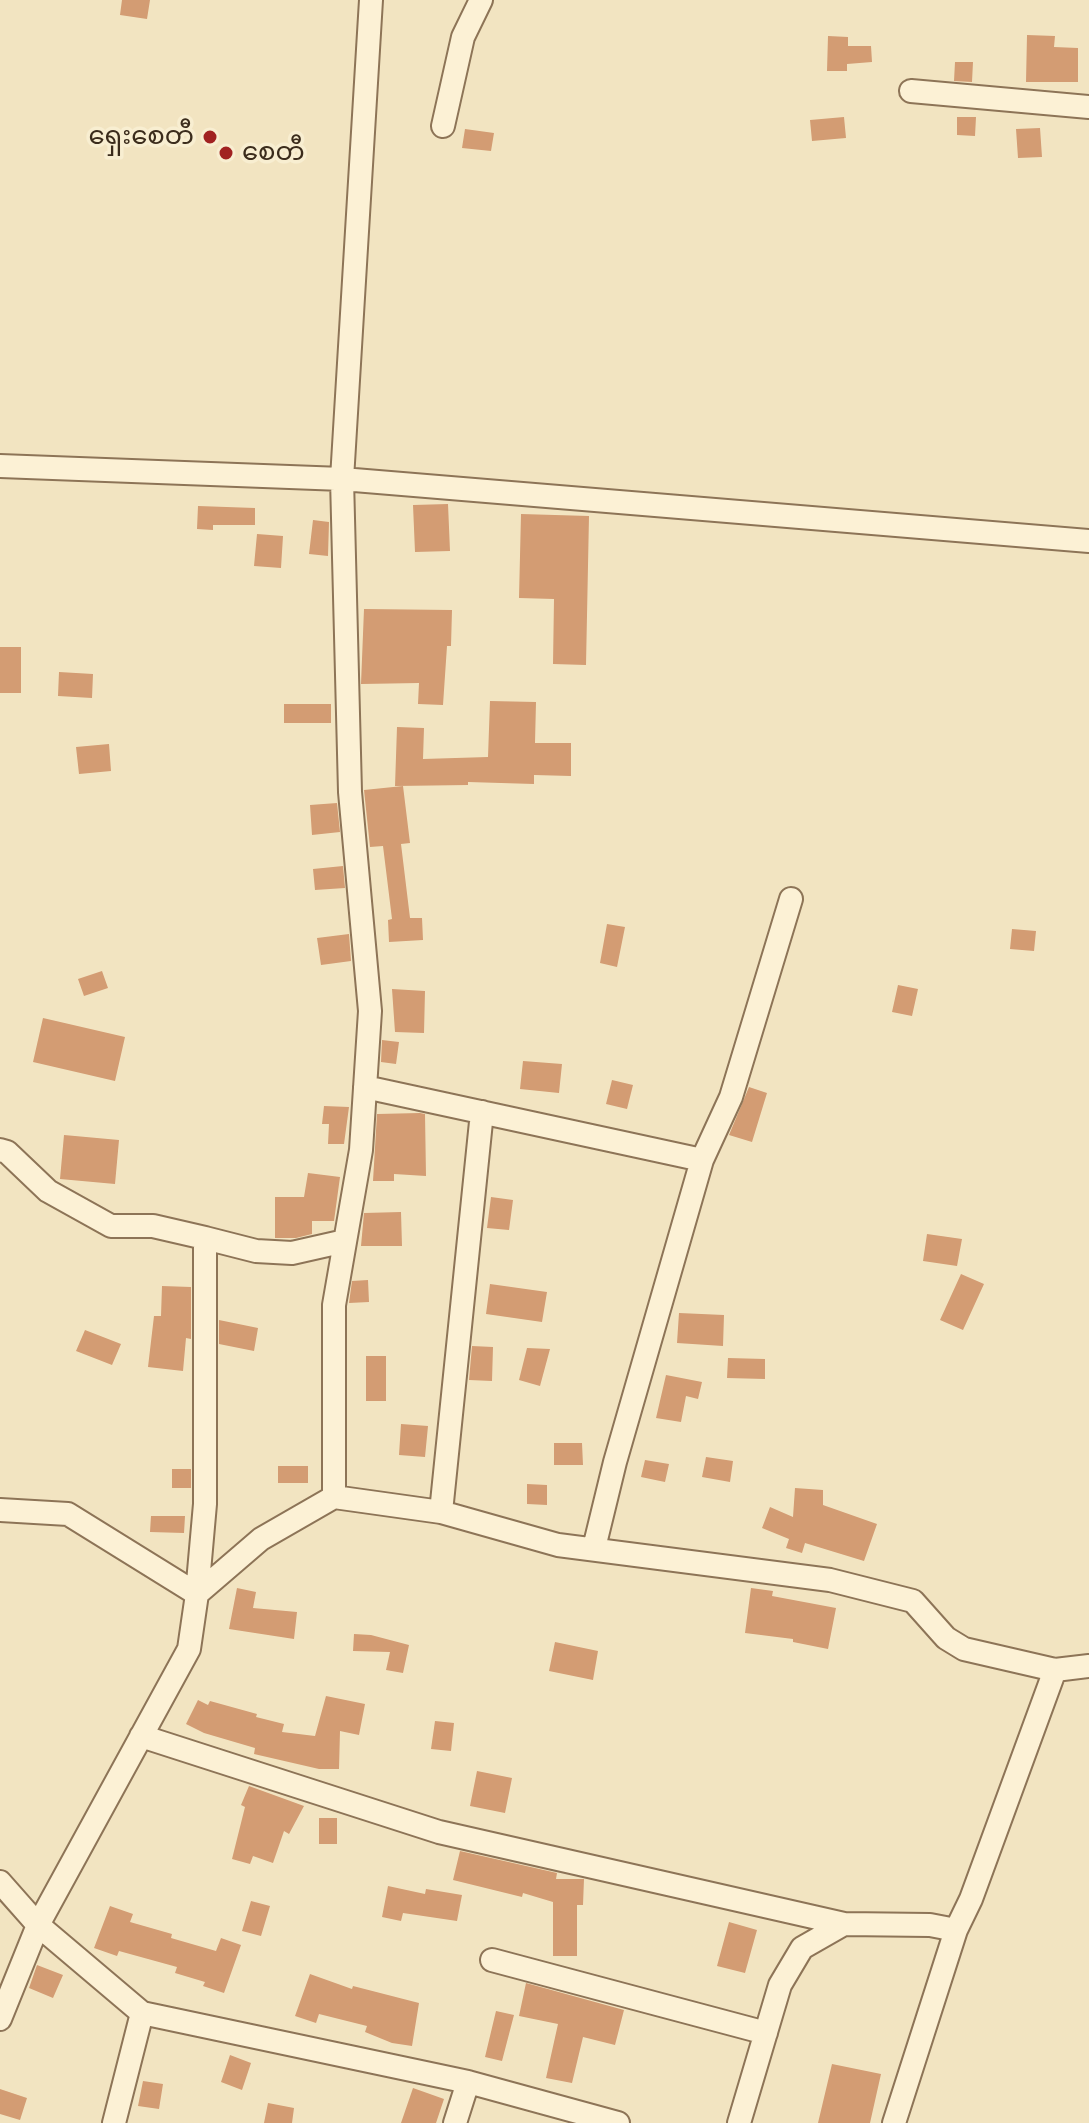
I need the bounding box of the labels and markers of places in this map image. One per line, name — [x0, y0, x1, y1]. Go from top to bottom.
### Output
place label: ရှေးစေတီ — [88, 121, 194, 153]
marker: ရှေးစေတီ — [201, 128, 219, 146]
place label: စေတီ — [242, 137, 305, 169]
marker: စေတီ — [217, 144, 235, 162]

